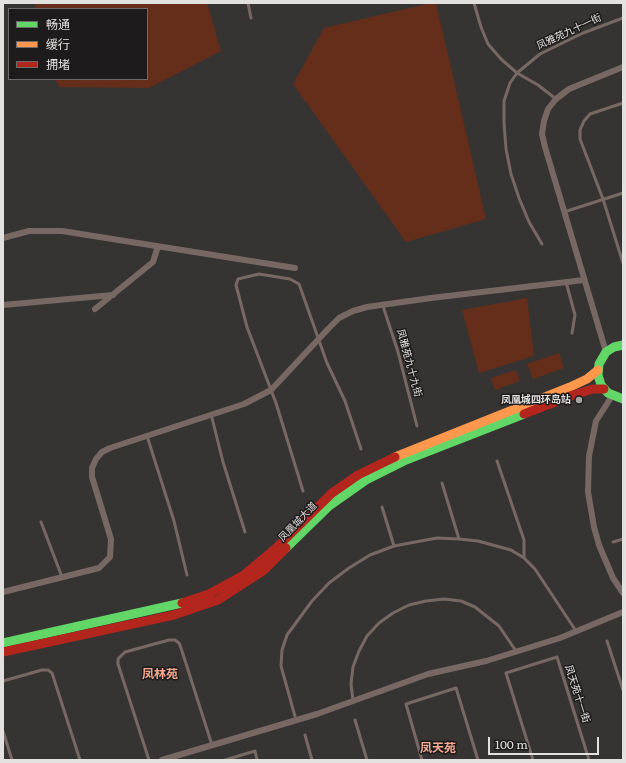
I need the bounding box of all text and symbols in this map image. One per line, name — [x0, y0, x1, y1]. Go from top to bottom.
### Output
legend — [8, 8, 148, 80]
street label: 凤雅苑九十一街 — [535, 12, 603, 52]
text: 畅通 — [46, 15, 70, 33]
text: 缓行 — [46, 35, 70, 53]
text: 拥堵 — [46, 55, 70, 73]
street label: 凤雅苑九十九街 — [394, 328, 424, 398]
place label: 凤凰城四环岛站 — [501, 394, 571, 406]
marker: 凤凰城四环岛站 — [574, 395, 584, 405]
street label: 凤凰城大道 — [276, 500, 320, 544]
street label: 凤天苑十一街 — [562, 664, 592, 724]
district label: 凤林苑 — [142, 667, 178, 681]
scale bar — [490, 729, 601, 755]
text: 100 m — [495, 735, 528, 753]
district label: 凤天苑 — [420, 741, 456, 755]

